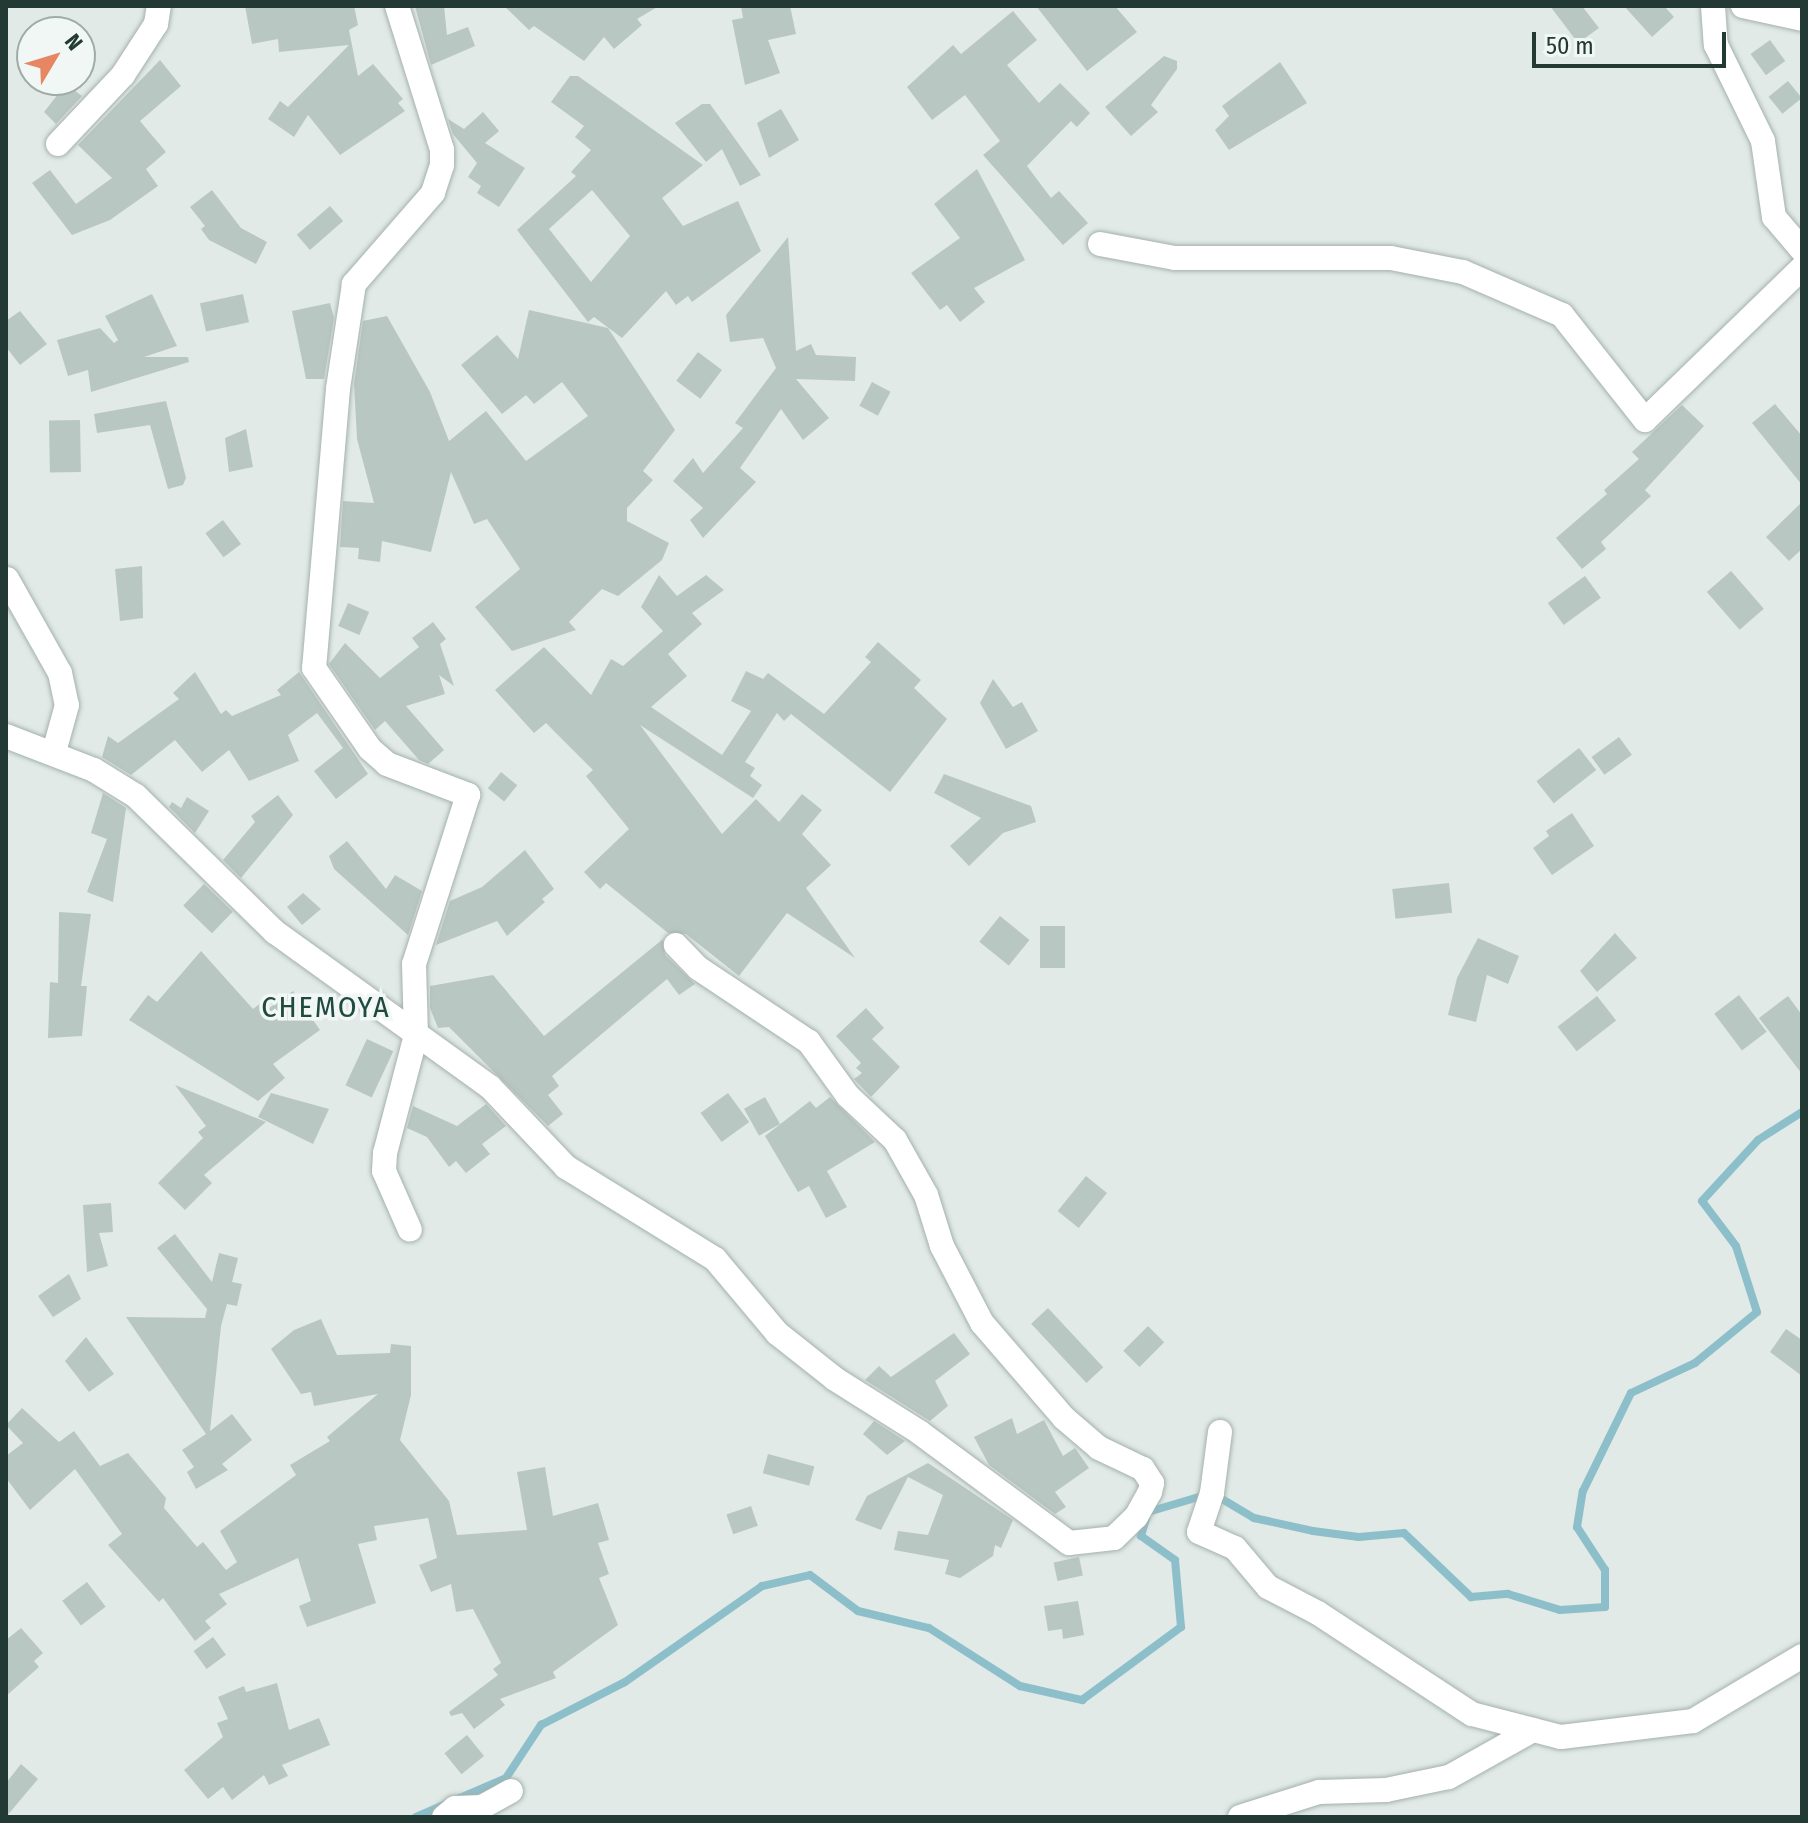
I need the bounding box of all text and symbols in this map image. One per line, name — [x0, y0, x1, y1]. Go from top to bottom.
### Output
north arrow — [16, 16, 96, 96]
scale bar — [1536, 16, 1730, 66]
text: N — [59, 29, 88, 56]
text: 50 m — [1546, 32, 1594, 60]
district label: CHEMOYA — [261, 989, 391, 1025]

